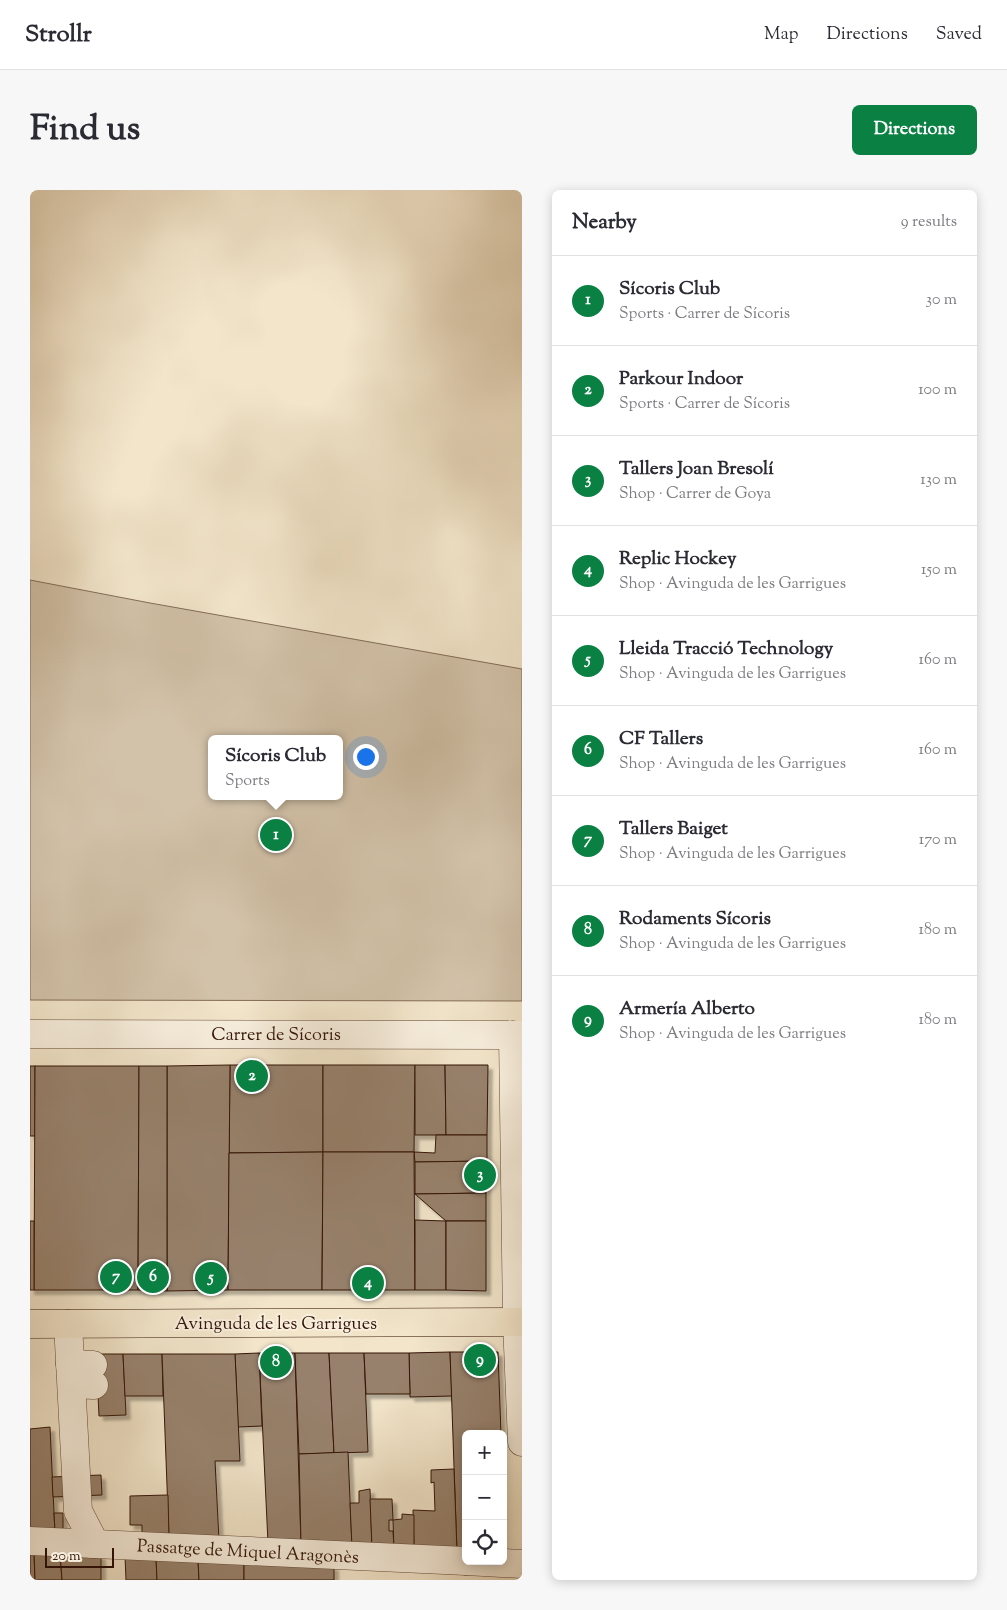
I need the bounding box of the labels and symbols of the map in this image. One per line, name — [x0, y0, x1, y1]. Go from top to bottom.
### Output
your location — [353, 744, 379, 770]
pin: 1 — [260, 816, 292, 854]
street label: Carrer de Sícoris — [211, 1023, 341, 1049]
pin: 2 — [236, 1057, 268, 1095]
pin: 3 — [464, 1156, 496, 1194]
pin: 7 — [100, 1258, 132, 1296]
pin: 6 — [137, 1258, 169, 1296]
pin: 5 — [195, 1259, 227, 1297]
pin: 4 — [352, 1264, 384, 1302]
street label: Avinguda de les Garrigues — [175, 1312, 377, 1338]
pin: 9 — [464, 1341, 496, 1379]
pin: 8 — [260, 1343, 292, 1381]
street label: Passatge de Miquel Aragonès — [136, 1534, 360, 1572]
scale bar — [45, 1545, 114, 1568]

